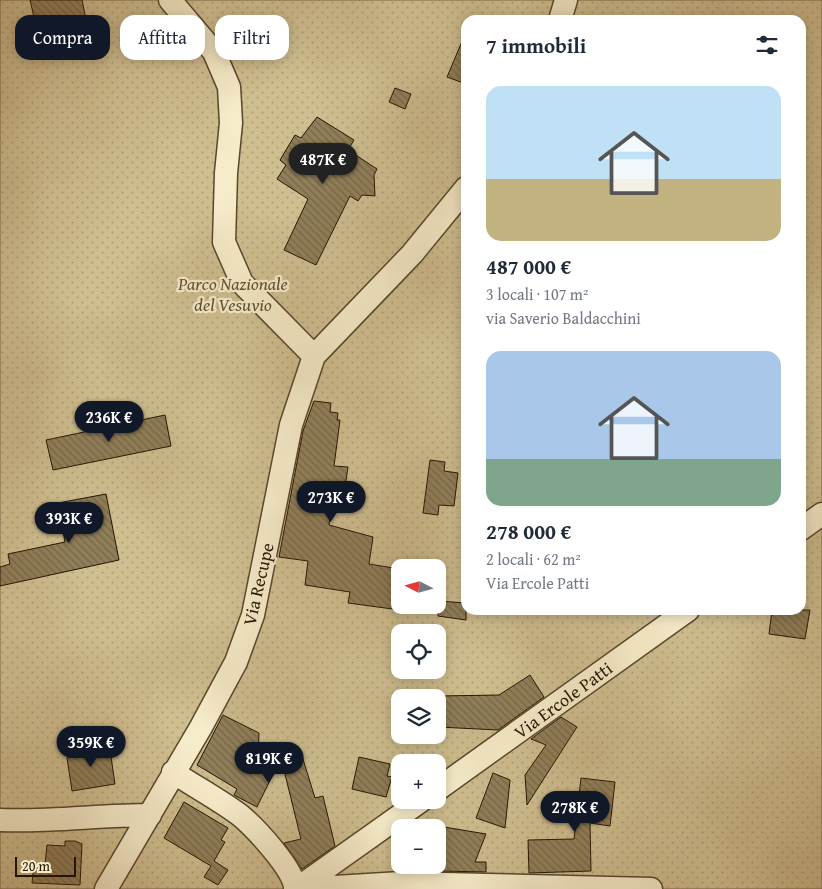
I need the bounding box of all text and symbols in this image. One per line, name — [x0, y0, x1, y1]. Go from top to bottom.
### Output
chip: Compra — [15, 15, 110, 60]
chip: Affitta — [120, 15, 205, 60]
chip: Filtri — [215, 15, 289, 60]
text: 7 immobili — [486, 30, 586, 61]
icon: filters — [753, 31, 781, 59]
icon: home — [589, 118, 679, 208]
pin: 487K € — [282, 142, 364, 185]
text: 487K € — [300, 147, 346, 171]
text: 487 000 € — [486, 251, 571, 282]
park label: Parco Nazionale del Vesuvio — [177, 270, 288, 318]
text: 3 locali · 107 m² — [486, 282, 588, 306]
text: via Saverio Baldacchini — [486, 306, 641, 330]
icon: home — [589, 383, 679, 473]
pin: 236K € — [68, 400, 150, 443]
text: 236K € — [86, 405, 132, 429]
pin: 273K € — [290, 480, 372, 523]
text: 273K € — [308, 485, 354, 509]
pin: 393K € — [28, 502, 110, 544]
text: 393K € — [46, 506, 92, 530]
text: 278 000 € — [486, 516, 571, 547]
street label: Via Recupe — [235, 540, 281, 628]
text: 2 locali · 62 m² — [486, 547, 581, 571]
north arrow — [391, 559, 446, 614]
map controls — [391, 559, 446, 874]
text: Via Ercole Patti — [486, 571, 589, 595]
button: locate — [391, 624, 446, 679]
street label: Via Ercole Patti — [508, 655, 618, 745]
button: layers — [391, 689, 446, 744]
pin: 359K € — [50, 726, 132, 768]
text: 359K € — [68, 730, 114, 754]
pin: 819K € — [228, 742, 310, 784]
text: 819K € — [246, 746, 292, 770]
button: + — [391, 754, 446, 809]
pin: 278K € — [534, 790, 616, 833]
text: 278K € — [552, 795, 598, 819]
button: − — [391, 819, 446, 874]
scale bar — [15, 854, 76, 877]
text: 20 m — [22, 856, 50, 876]

